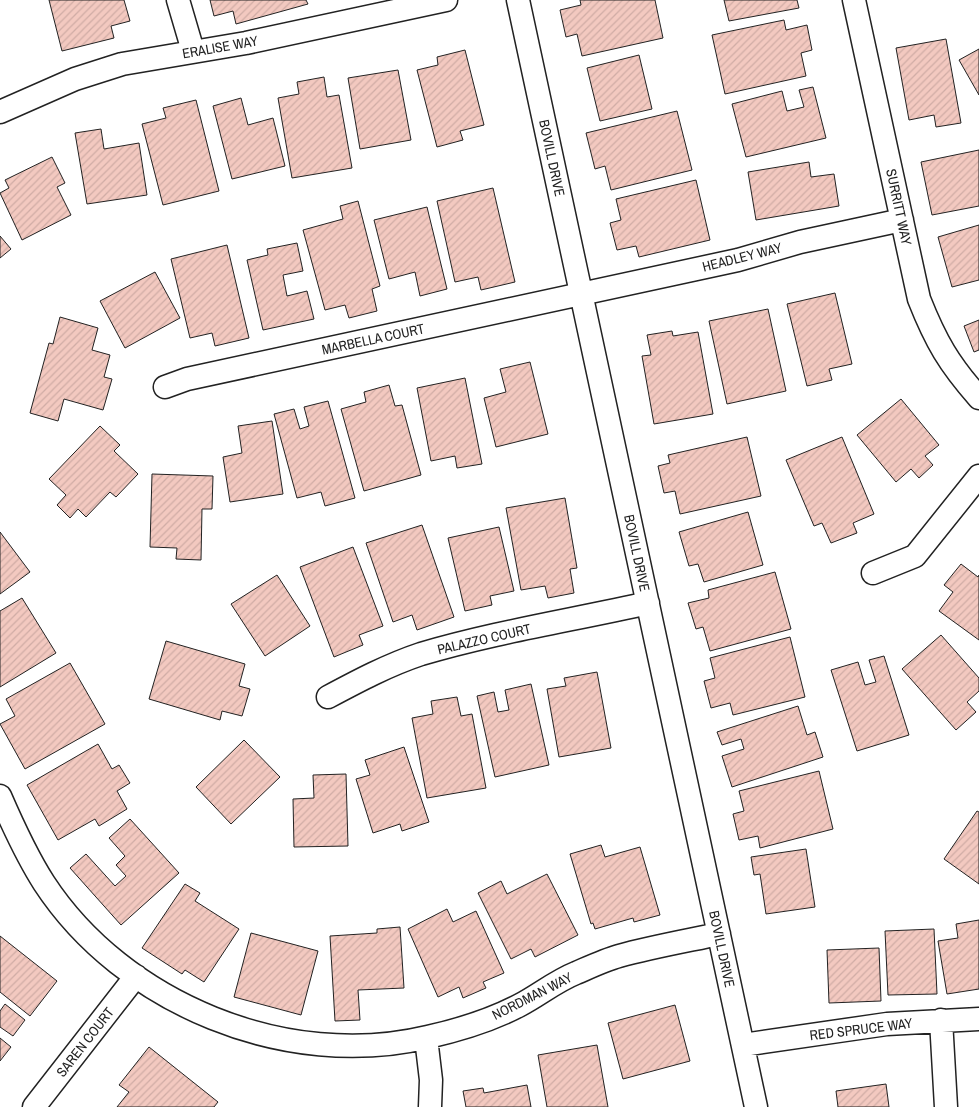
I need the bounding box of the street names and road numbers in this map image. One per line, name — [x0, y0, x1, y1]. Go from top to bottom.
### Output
street label: ERALISE WAY — [181, 31, 260, 63]
street label: BOVILL DRIVE — [535, 118, 569, 198]
street label: SURRITT WAY — [882, 167, 916, 247]
street label: HEADLEY WAY — [700, 238, 784, 276]
street label: MARBELLA COURT — [320, 319, 426, 359]
street label: BOVILL DRIVE — [620, 513, 654, 593]
street label: PALAZZO COURT — [436, 620, 532, 658]
street label: BOVILL DRIVE — [705, 909, 739, 989]
street label: NORDMAN WAY — [489, 968, 575, 1024]
street label: SAREN COURT — [52, 1004, 118, 1080]
street label: RED SPRUCE WAY — [809, 1014, 914, 1044]

